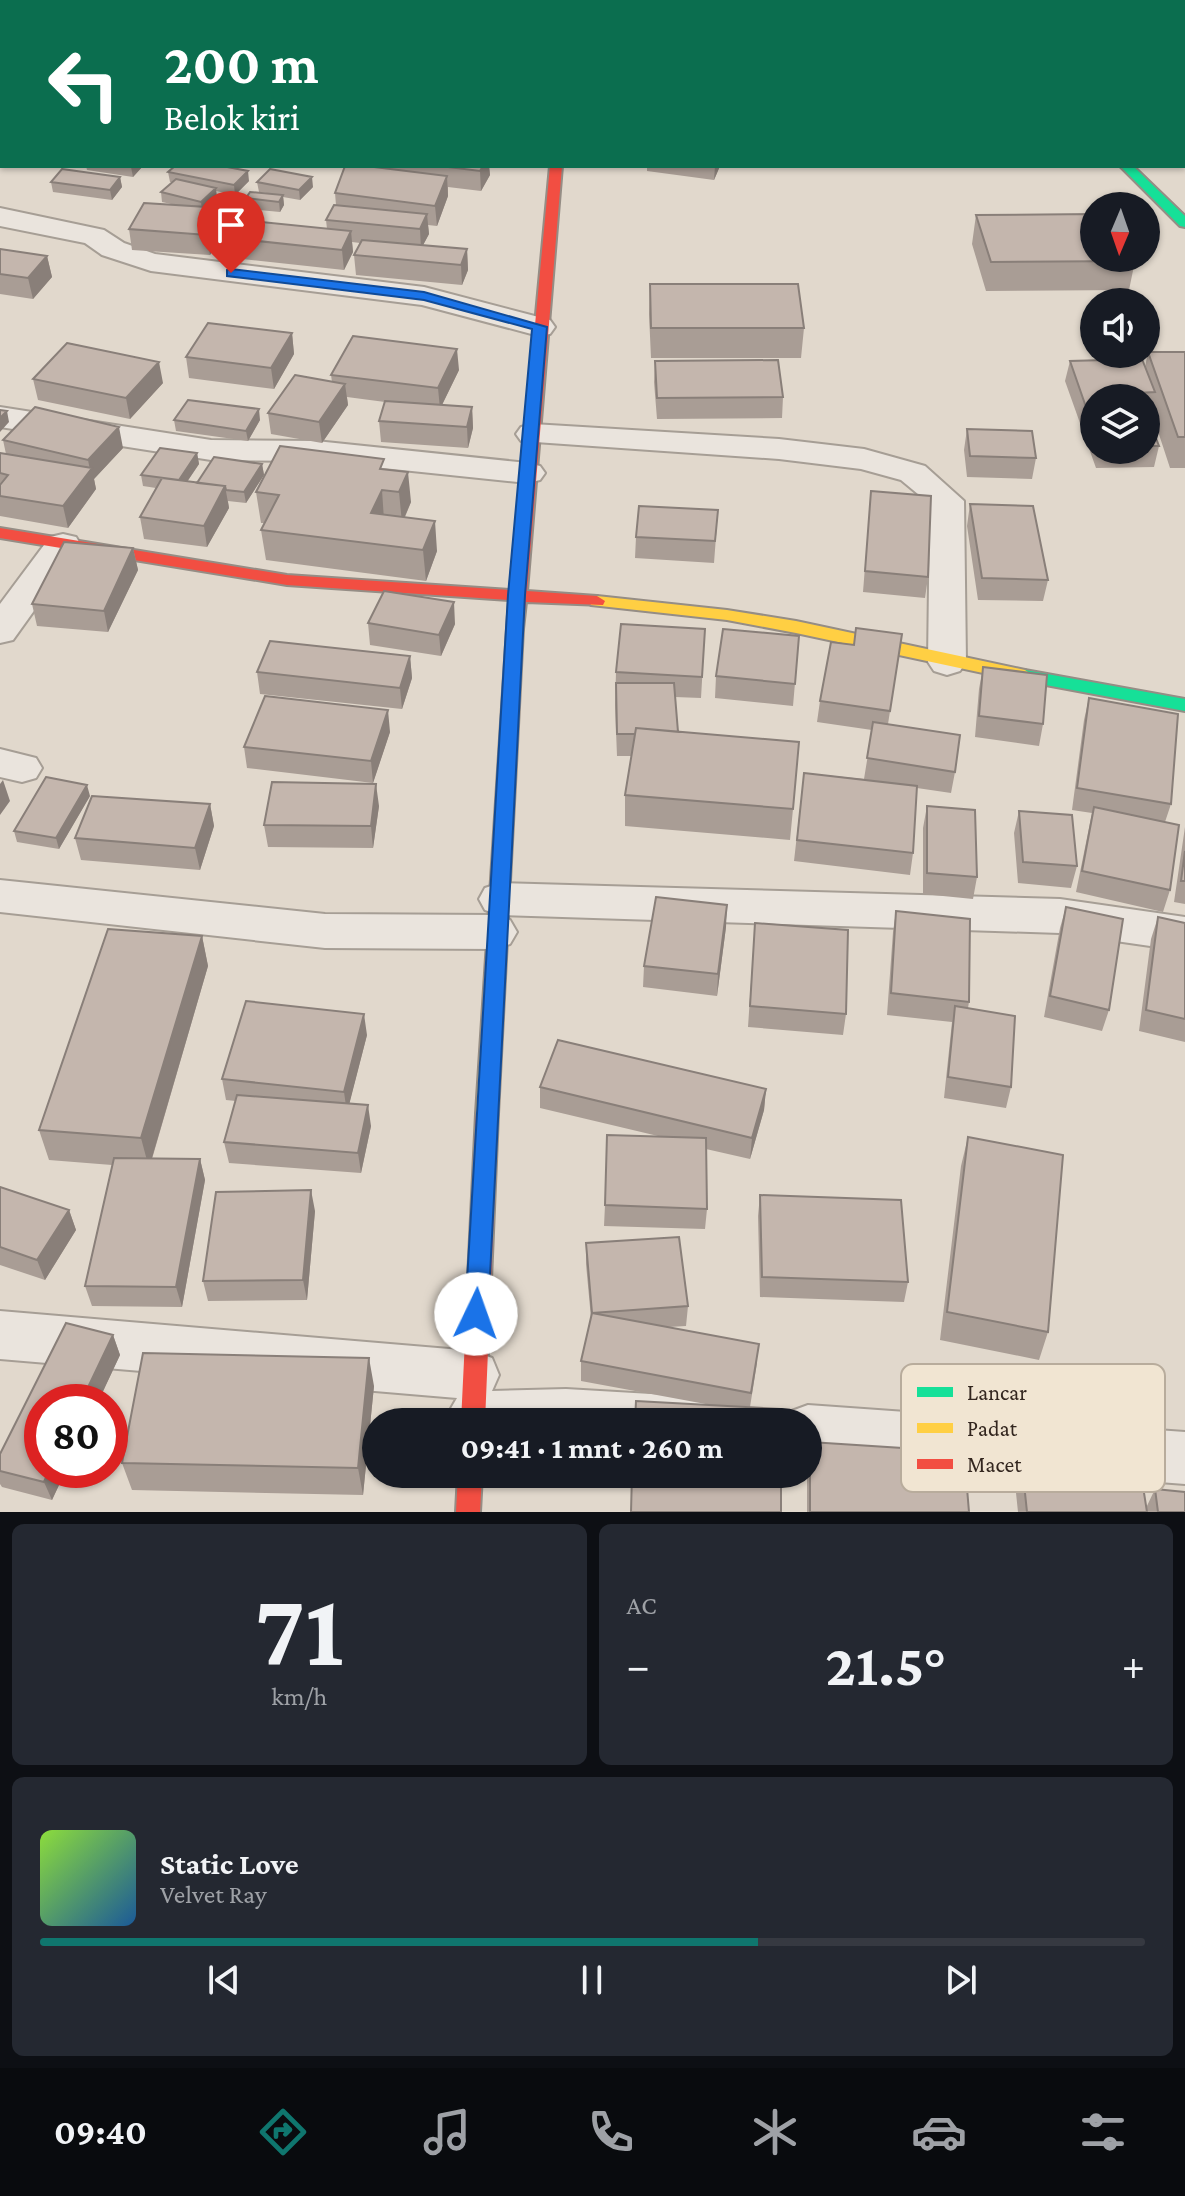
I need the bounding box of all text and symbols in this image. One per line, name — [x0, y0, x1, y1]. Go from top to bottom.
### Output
icon: left — [32, 32, 136, 136]
text: 200 m — [164, 33, 319, 95]
text: Belok kiri — [164, 98, 300, 138]
pin — [197, 191, 265, 273]
north arrow — [1080, 192, 1160, 272]
map controls — [1080, 192, 1160, 464]
icon: arrive — [209, 203, 253, 247]
button: sound — [1080, 288, 1160, 368]
button: layers — [1080, 384, 1160, 464]
position arrow — [434, 1272, 518, 1356]
legend — [901, 1364, 1165, 1492]
text: Lancar — [967, 1380, 1027, 1405]
speed limit sign: 80 — [24, 1384, 128, 1488]
text: Padat — [967, 1416, 1018, 1441]
text: 09:41 · 1 mnt · 260 m — [461, 1431, 723, 1464]
text: Macet — [967, 1452, 1022, 1477]
text: 71 — [255, 1572, 344, 1687]
text: AC — [627, 1591, 657, 1620]
text: 21.5° — [825, 1631, 946, 1698]
text: − — [627, 1641, 650, 1689]
text: + — [1122, 1641, 1145, 1689]
text: km/h — [271, 1682, 327, 1711]
text: Static Love — [160, 1847, 299, 1880]
text: Velvet Ray — [160, 1880, 267, 1909]
icon: previous — [202, 1958, 246, 2002]
icon: pause — [570, 1958, 614, 2002]
icon: next — [939, 1958, 983, 2002]
icon: directions — [255, 2104, 311, 2160]
icon: music — [419, 2104, 475, 2160]
icon: phone — [583, 2104, 639, 2160]
icon: climate — [747, 2104, 803, 2160]
icon: car — [911, 2104, 967, 2160]
icon: filters — [1075, 2104, 1131, 2160]
text: 09:40 — [54, 2112, 147, 2152]

